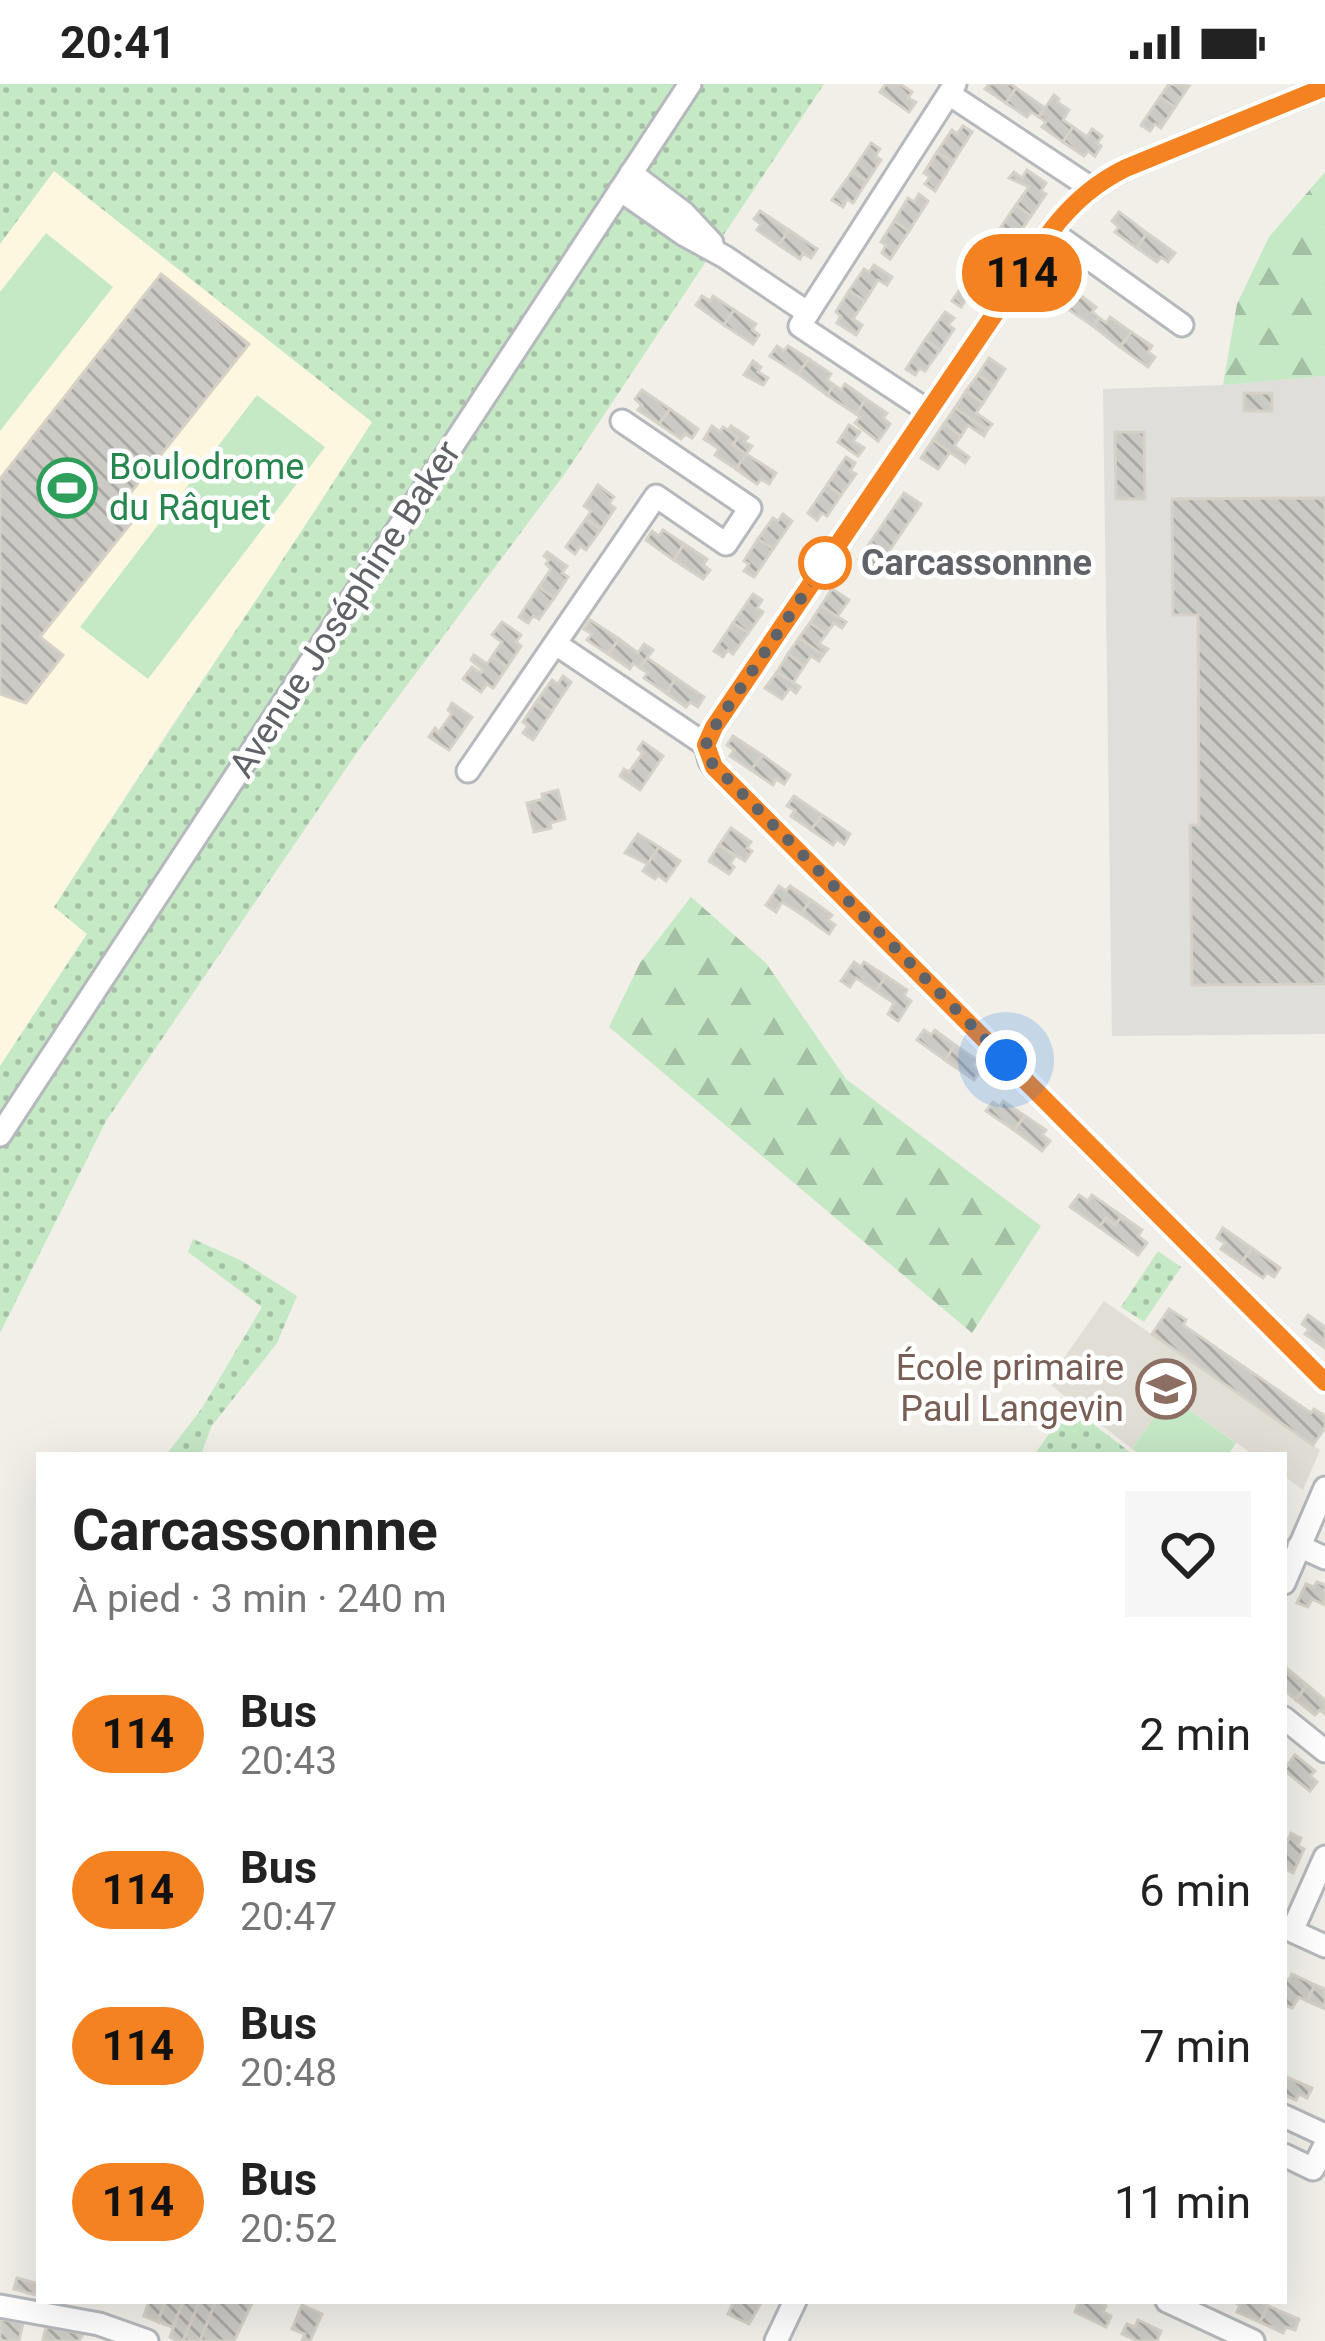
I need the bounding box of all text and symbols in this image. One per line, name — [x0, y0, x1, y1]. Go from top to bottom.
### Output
text: 20:41 — [60, 16, 176, 69]
line badge: 114 — [953, 234, 1091, 312]
text: 114 — [986, 248, 1058, 297]
street label: Avenue Joséphine Baker — [220, 433, 470, 785]
place label: Boulodrome du Râquet — [109, 446, 304, 529]
sports icon: Boulodrome du Râquet — [36, 457, 98, 519]
marker: Carcassonnne — [800, 538, 850, 588]
place label: Carcassonnne — [861, 542, 1092, 584]
your location — [976, 1030, 1036, 1090]
place label: École primaire Paul Langevin — [896, 1346, 1124, 1430]
school or university icon: École primaire Paul Langevin — [1135, 1358, 1197, 1420]
button: heart — [1125, 1491, 1251, 1617]
text: Carcassonnne — [72, 1497, 438, 1564]
text: À pied · 3 min · 240 m — [72, 1576, 447, 1622]
text: Bus — [240, 1685, 317, 1738]
text: 2 min — [1139, 1708, 1251, 1761]
text: 114 — [102, 1709, 174, 1758]
text: 20:43 — [240, 1738, 337, 1784]
text: Bus — [240, 1841, 317, 1894]
text: 6 min — [1139, 1864, 1251, 1917]
text: 114 — [102, 1865, 174, 1914]
text: 20:47 — [240, 1894, 337, 1940]
text: Bus — [240, 1997, 317, 2050]
text: 7 min — [1139, 2020, 1251, 2073]
text: 114 — [102, 2021, 174, 2070]
text: 20:48 — [240, 2050, 337, 2096]
text: Bus — [240, 2153, 317, 2206]
text: 11 min — [1114, 2176, 1251, 2229]
text: 114 — [102, 2177, 174, 2226]
text: 20:52 — [240, 2206, 337, 2252]

